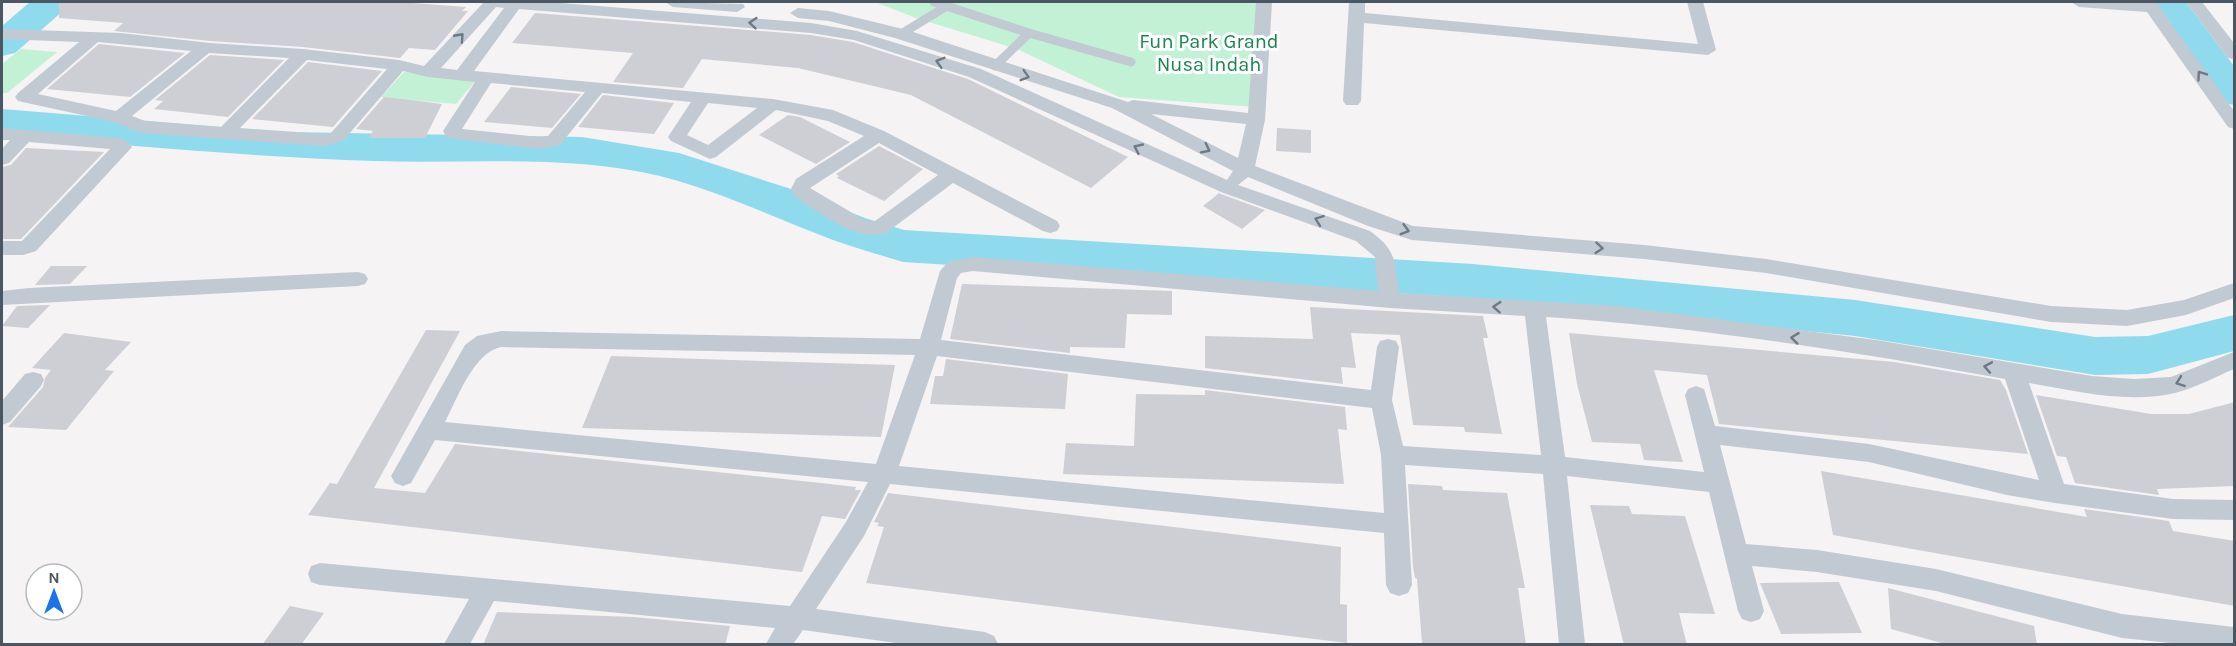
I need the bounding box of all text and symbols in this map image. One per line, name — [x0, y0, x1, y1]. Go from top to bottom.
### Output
one-way arrow — [748, 17, 757, 30]
park label: Fun Park Grand Nusa Indah — [1139, 30, 1279, 76]
one-way arrow — [453, 33, 464, 44]
one-way arrow — [935, 57, 946, 69]
one-way arrow — [1019, 69, 1030, 81]
one-way arrow — [2197, 71, 2208, 82]
one-way arrow — [1199, 142, 1210, 153]
one-way arrow — [1133, 143, 1144, 155]
one-way arrow — [1314, 215, 1324, 228]
one-way arrow — [1399, 223, 1410, 235]
one-way arrow — [1595, 241, 1604, 254]
one-way arrow — [1492, 301, 1501, 314]
one-way arrow — [1790, 332, 1799, 344]
one-way arrow — [1983, 361, 1993, 374]
one-way arrow — [2175, 374, 2186, 387]
north arrow — [24, 562, 84, 622]
text: N — [48, 568, 60, 587]

